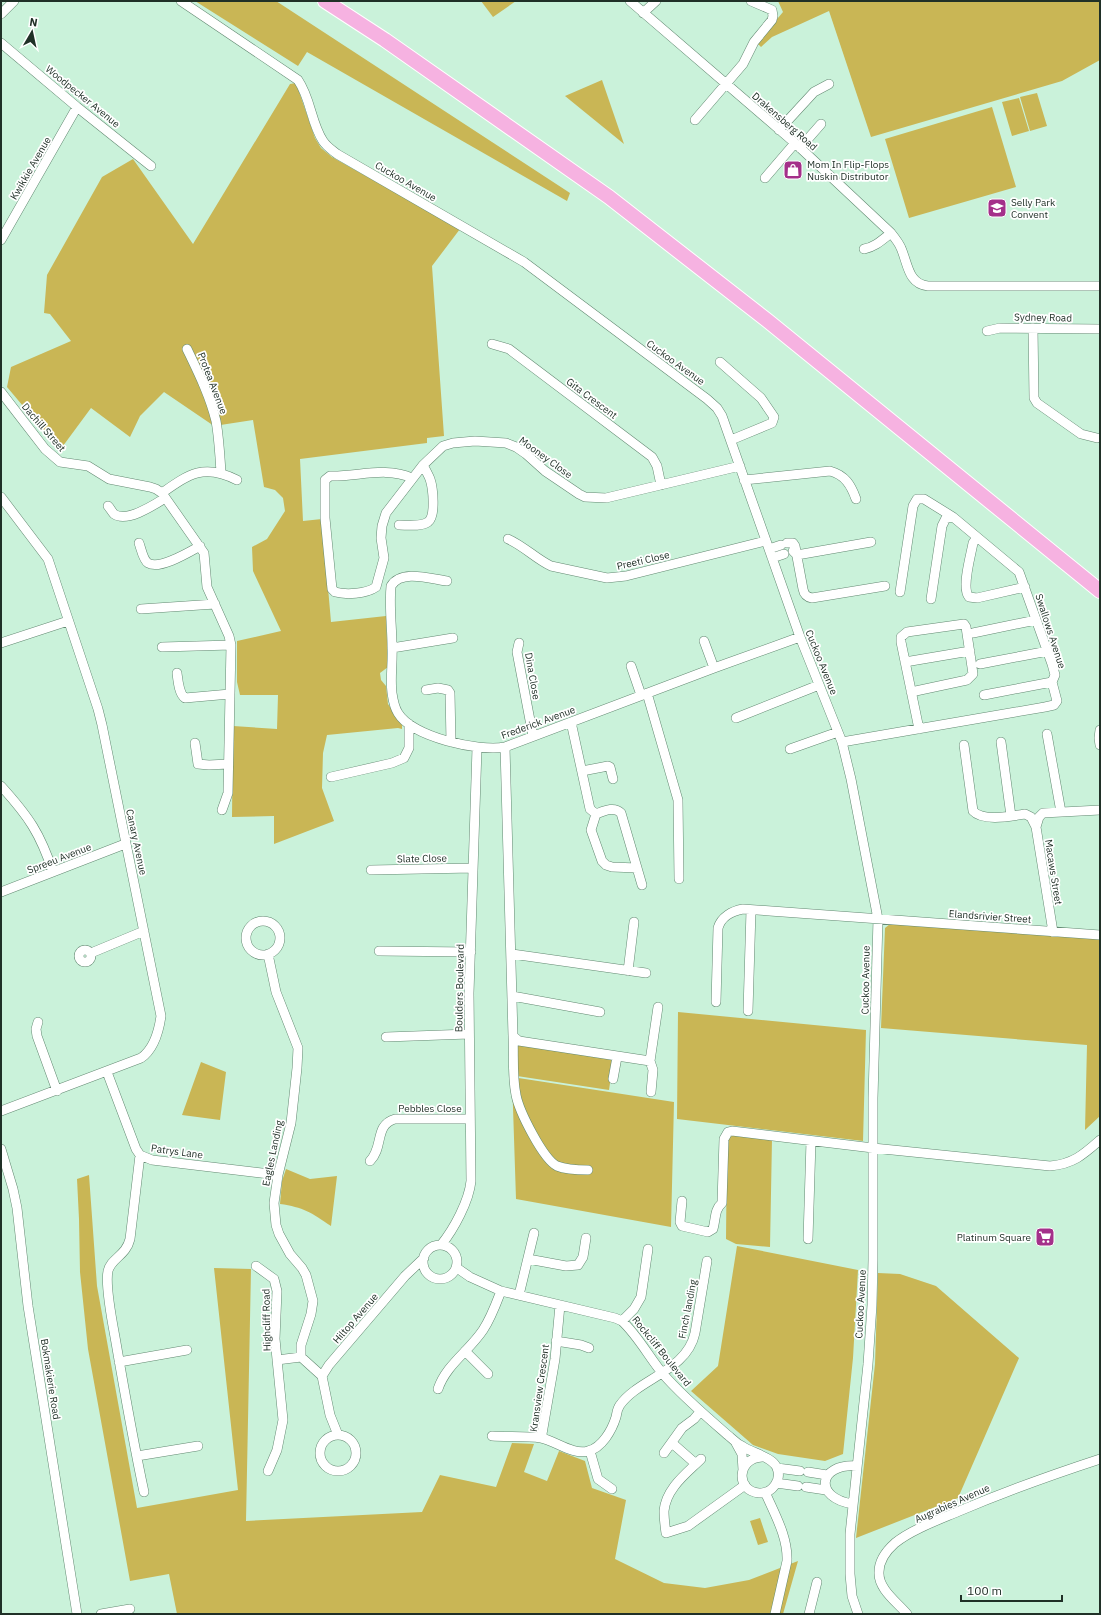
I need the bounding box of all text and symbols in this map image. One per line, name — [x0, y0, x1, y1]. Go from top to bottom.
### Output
north arrow — [12, 12, 52, 52]
text: N — [29, 15, 39, 30]
street label: Woodpecker Avenue — [43, 62, 123, 131]
street label: Drakensberg Road — [749, 90, 820, 153]
street label: Kwikkie Avenue — [7, 134, 54, 202]
place label: Mom In Flip-Flops Nuskin Distributor — [807, 158, 889, 183]
street label: Cuckoo Avenue — [373, 159, 439, 205]
shop icon: Mom In Flip-Flops Nuskin Distributor — [782, 159, 804, 181]
place label: Selly Park Convent — [1011, 196, 1056, 221]
school or university icon: Selly Park Convent — [986, 197, 1008, 219]
street label: Sydney Road — [1014, 310, 1072, 325]
street label: Cuckoo Avenue — [644, 337, 708, 388]
street label: Protea Avenue — [195, 350, 230, 416]
street label: Gita Crescent — [564, 375, 620, 422]
street label: Dachill Street — [19, 400, 69, 455]
street label: Mooney Close — [517, 434, 575, 481]
street label: Preeti Close — [615, 548, 671, 573]
street label: Swallows Avenue — [1032, 592, 1069, 671]
street label: Cuckoo Avenue — [803, 628, 841, 697]
street label: Dina Close — [522, 652, 543, 701]
street label: Frederick Avenue — [499, 703, 578, 742]
street label: Canary Avenue — [123, 808, 150, 877]
street label: Macaws Street — [1042, 838, 1065, 906]
street label: Spreeu Avenue — [25, 840, 94, 877]
street label: Slate Close — [397, 852, 448, 865]
street label: Elandsrivier Street — [948, 907, 1032, 926]
street label: Boulders Boulevard — [452, 944, 467, 1032]
street label: Cuckoo Avenue — [858, 945, 873, 1015]
street label: Pebbles Close — [398, 1102, 462, 1115]
street label: Eagles Landing — [259, 1118, 286, 1187]
street label: Patrys Lane — [150, 1141, 204, 1162]
supermarket icon: Platinum Square — [1034, 1226, 1056, 1248]
place label: Platinum Square — [957, 1231, 1032, 1244]
street label: Cuckoo Avenue — [852, 1269, 869, 1339]
street label: Finch landing — [675, 1278, 700, 1340]
street label: Highcliff Road — [259, 1289, 274, 1351]
street label: Hiltop Avenue — [330, 1290, 381, 1346]
street label: Rockcliff Boulevard — [629, 1314, 694, 1389]
street label: Bokmakierie Road — [38, 1338, 63, 1420]
street label: Kransview Crescent — [527, 1343, 552, 1433]
street label: Augrabies Avenue — [913, 1481, 992, 1526]
scale bar — [961, 1577, 1062, 1603]
text: 100 m — [967, 1583, 1002, 1598]

